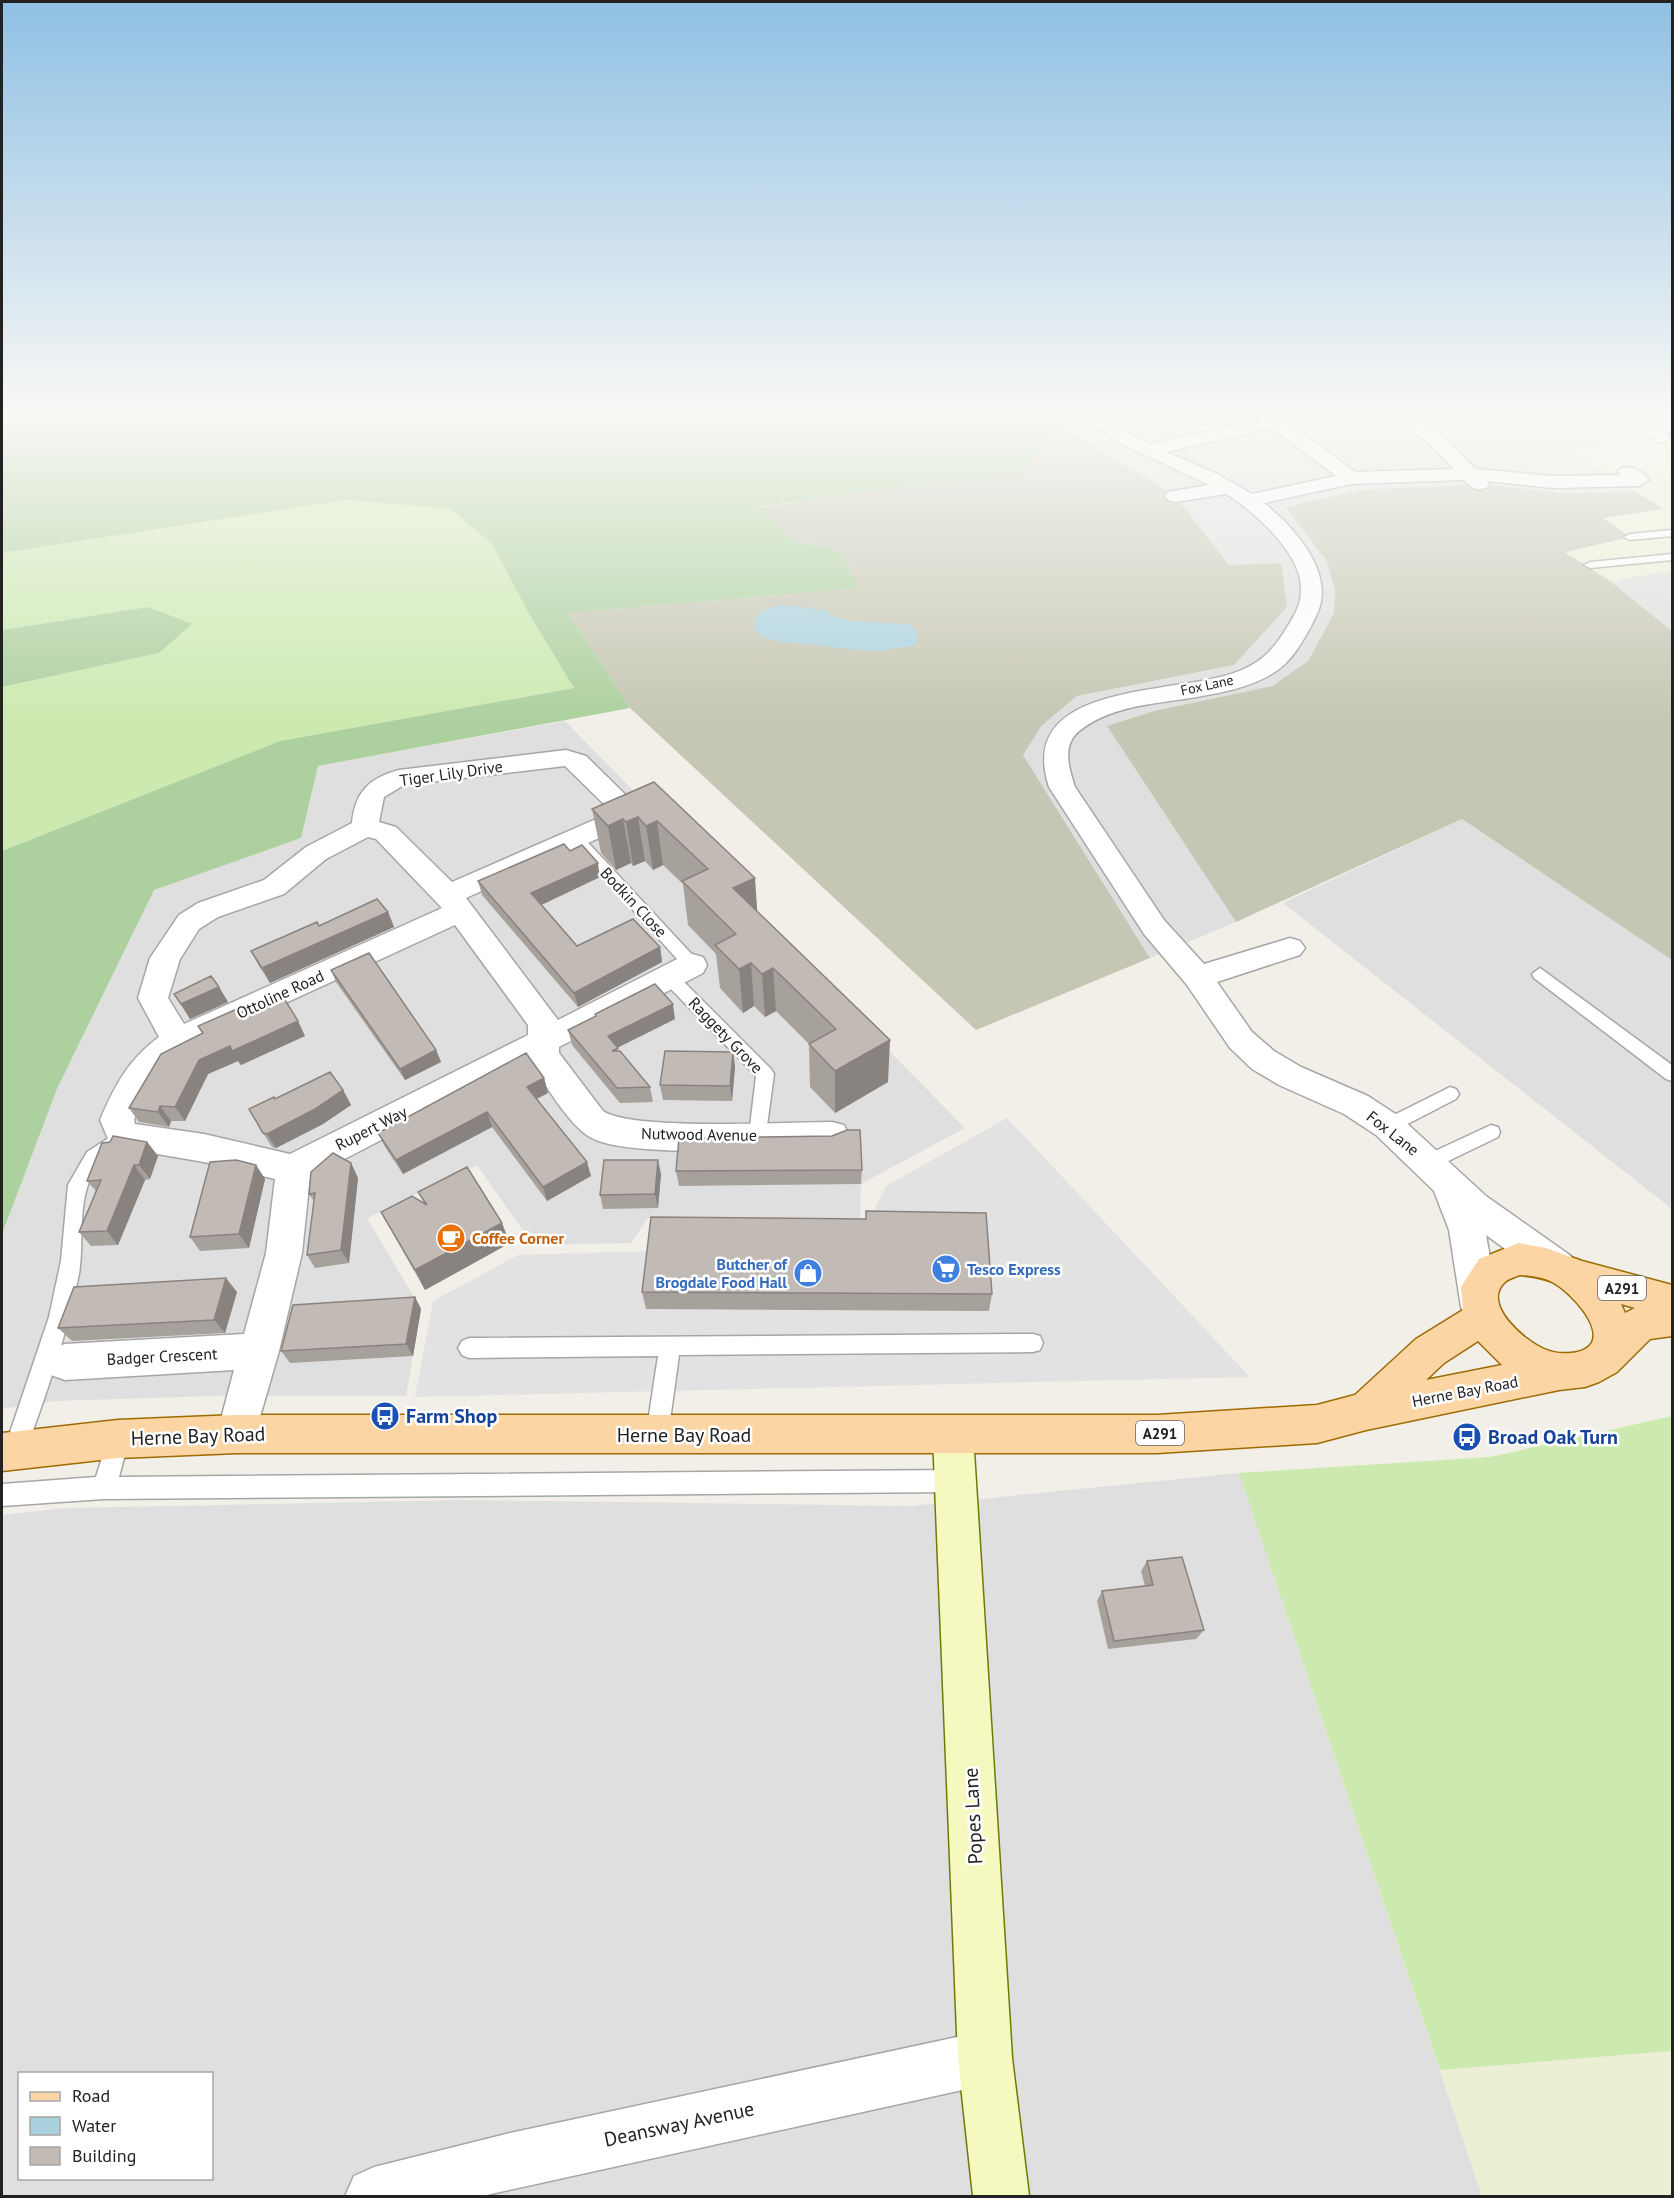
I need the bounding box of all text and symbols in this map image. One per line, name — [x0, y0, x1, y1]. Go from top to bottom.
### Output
street label: Fox Lane — [1179, 671, 1235, 699]
street label: Tiger Lily Drive — [398, 756, 504, 790]
street label: Bodkin Close — [596, 863, 672, 941]
street label: Ottoline Road — [233, 965, 327, 1023]
street label: Raggety Grove — [685, 993, 767, 1077]
street label: Rupert Way — [332, 1101, 411, 1155]
street label: Fox Lane — [1363, 1106, 1423, 1160]
street label: Nutwood Avenue — [641, 1123, 757, 1145]
cafe icon: Coffee Corner — [435, 1222, 467, 1254]
place label: Coffee Corner — [472, 1228, 564, 1248]
supermarket icon: Tesco Express — [930, 1253, 962, 1285]
place label: Butcher of Brogdale Food Hall — [656, 1254, 788, 1292]
shop icon: Butcher of Brogdale Food Hall — [792, 1257, 824, 1289]
place label: Tesco Express — [967, 1259, 1061, 1279]
road number: A291 — [1598, 1276, 1646, 1300]
street label: Badger Crescent — [106, 1343, 218, 1369]
street label: Herne Bay Road — [1410, 1371, 1520, 1411]
bus stop icon: Farm Shop — [369, 1400, 401, 1432]
place label: Farm Shop — [406, 1403, 497, 1429]
street label: Herne Bay Road — [130, 1421, 266, 1451]
road number: A291 — [1136, 1421, 1184, 1445]
bus stop icon: Broad Oak Turn — [1451, 1421, 1483, 1453]
street label: Herne Bay Road — [617, 1422, 751, 1448]
place label: Broad Oak Turn — [1488, 1424, 1618, 1450]
street label: Popes Lane — [957, 1767, 989, 1865]
legend — [18, 2072, 213, 2180]
text: Road — [72, 2084, 110, 2107]
street label: Deansway Avenue — [602, 2095, 756, 2153]
text: Water — [72, 2114, 116, 2137]
text: Building — [72, 2144, 136, 2167]

